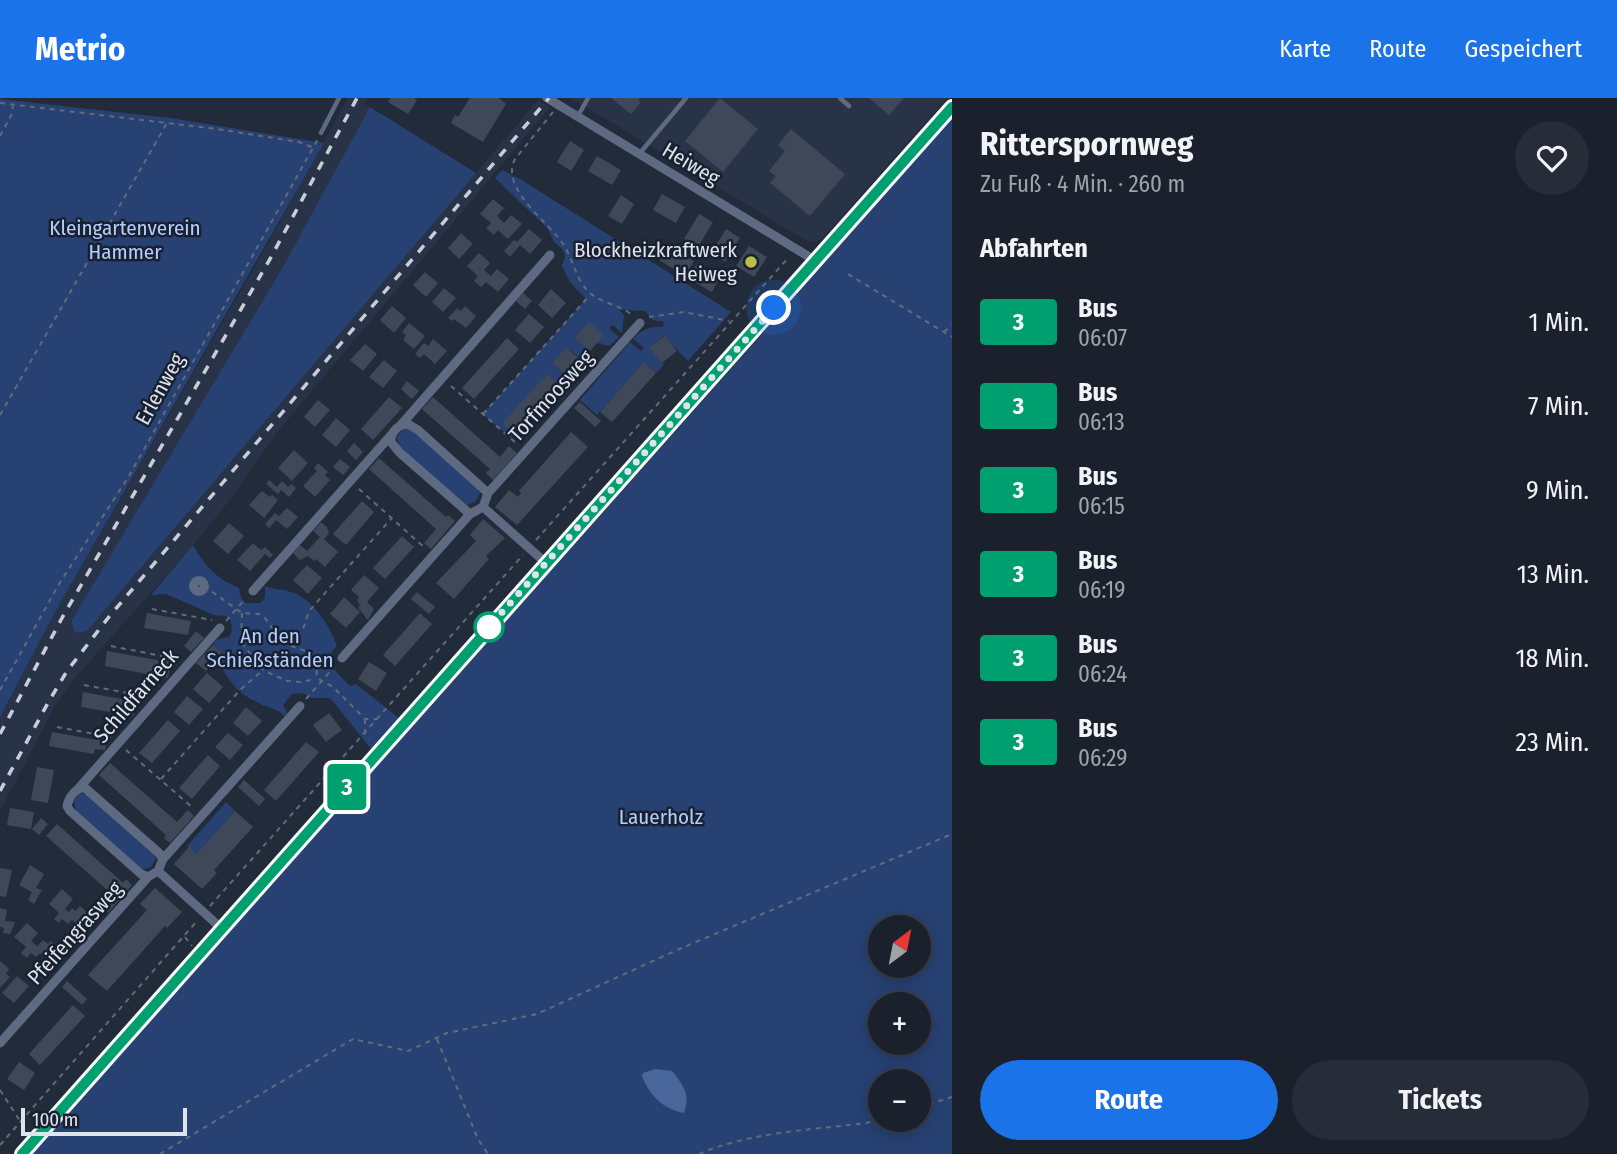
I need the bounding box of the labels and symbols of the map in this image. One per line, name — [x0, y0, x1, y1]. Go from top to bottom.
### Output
street label: Heiweg — [658, 137, 725, 191]
park label: Kleingartenverein Hammer — [49, 215, 201, 265]
place label: Blockheizkraftwerk Heiweg — [574, 237, 737, 287]
marker: Blockheizkraftwerk Heiweg — [743, 254, 759, 270]
your location — [756, 290, 791, 325]
street label: Torfmoosweg — [503, 345, 599, 447]
street label: Erlenweg — [130, 349, 190, 429]
unlabelled marker — [474, 612, 504, 642]
park label: An den Schießständen — [206, 623, 334, 673]
street label: Schildfarneck — [88, 643, 184, 748]
line badge: 3 — [324, 764, 370, 810]
park label: Lauerholz — [619, 804, 703, 830]
street label: Pfeifengrasweg — [22, 876, 128, 990]
north arrow — [868, 915, 931, 978]
scale bar — [21, 1105, 187, 1137]

